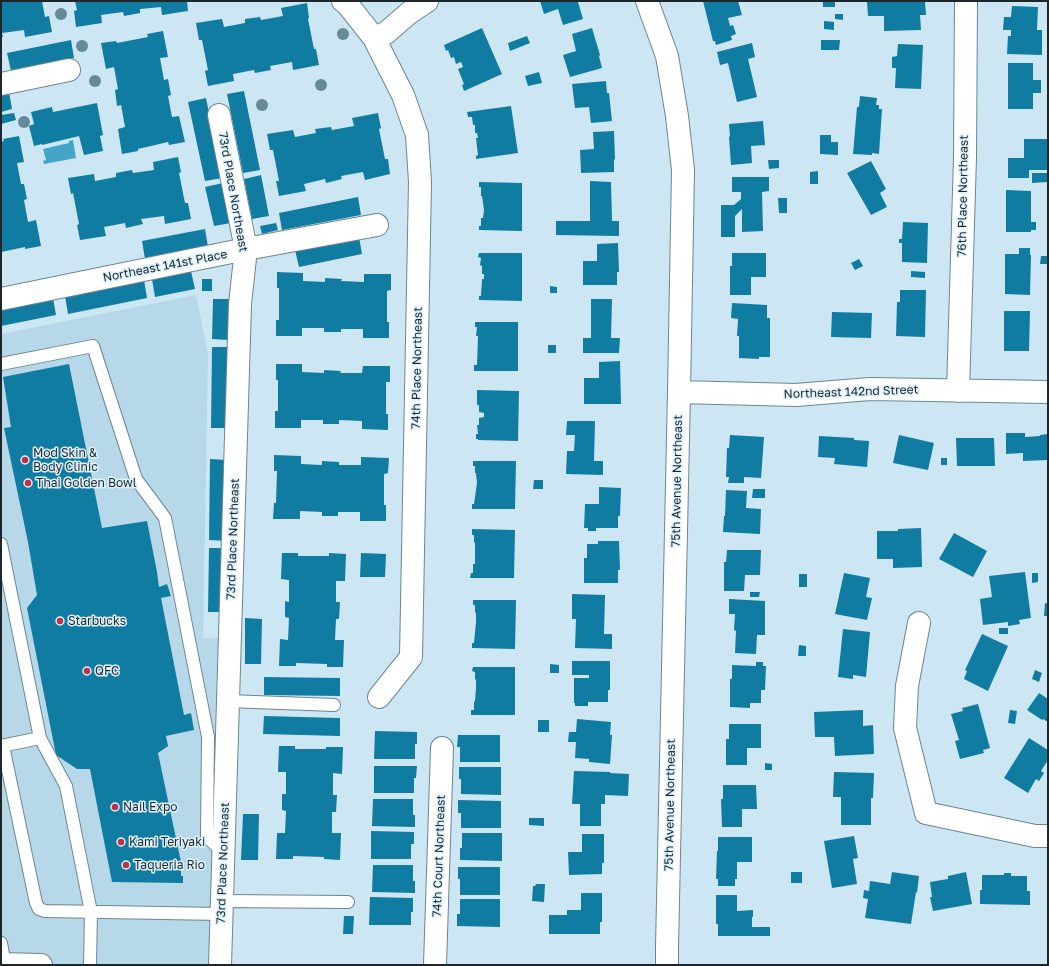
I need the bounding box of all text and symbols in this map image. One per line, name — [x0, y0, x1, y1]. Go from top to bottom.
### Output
street label: 73rd Place Northeast — [215, 131, 251, 253]
street label: 76th Place Northeast — [955, 135, 971, 257]
street label: Northeast 141st Place — [102, 247, 228, 285]
street label: 74th Place Northeast — [409, 307, 425, 429]
street label: Northeast 142nd Street — [783, 382, 919, 402]
street label: 75th Avenue Northeast — [669, 415, 685, 547]
place label: Mod Skin & Body Clinic — [33, 446, 98, 474]
marker: Mod Skin & Body Clinic — [20, 455, 30, 465]
place label: Thai Golden Bowl — [36, 476, 137, 490]
marker: Thai Golden Bowl — [23, 478, 33, 488]
street label: 73rd Place Northeast — [224, 478, 242, 600]
place label: Starbucks — [68, 614, 126, 628]
marker: Starbucks — [55, 616, 65, 626]
place label: QFC — [95, 664, 119, 678]
marker: QFC — [82, 666, 92, 676]
street label: 75th Avenue Northeast — [662, 739, 678, 871]
street label: 74th Court Northeast — [430, 795, 448, 917]
place label: Nail Expo — [123, 800, 177, 814]
marker: Nail Expo — [110, 802, 120, 812]
street label: 73rd Place Northeast — [214, 802, 232, 924]
place label: Kami Teriyaki — [129, 835, 205, 849]
marker: Kami Teriyaki — [116, 837, 126, 847]
place label: Taqueria Rio — [134, 858, 205, 872]
marker: Taqueria Rio — [121, 860, 131, 870]

